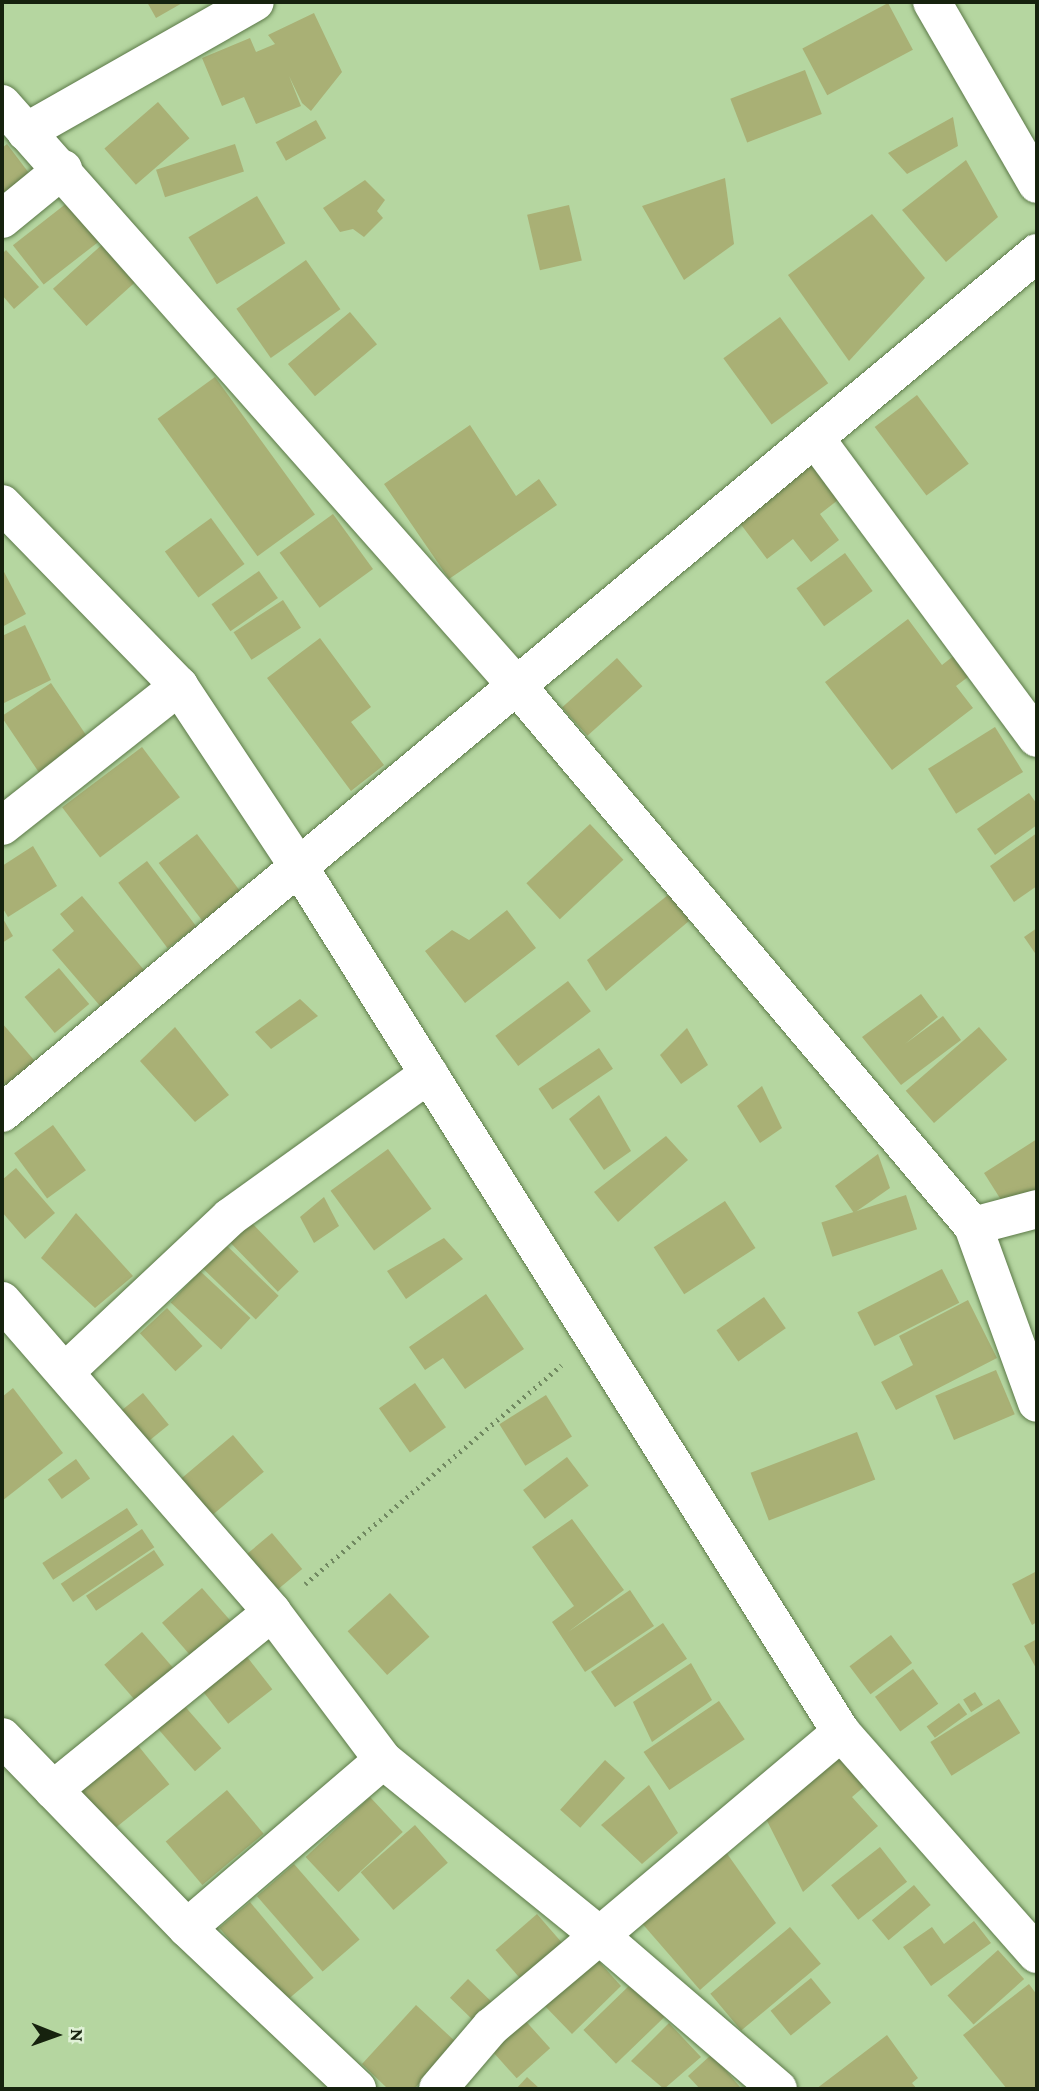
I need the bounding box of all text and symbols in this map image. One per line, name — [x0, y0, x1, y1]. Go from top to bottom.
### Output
north arrow — [21, 2000, 91, 2070]
text: N — [67, 2029, 88, 2042]

